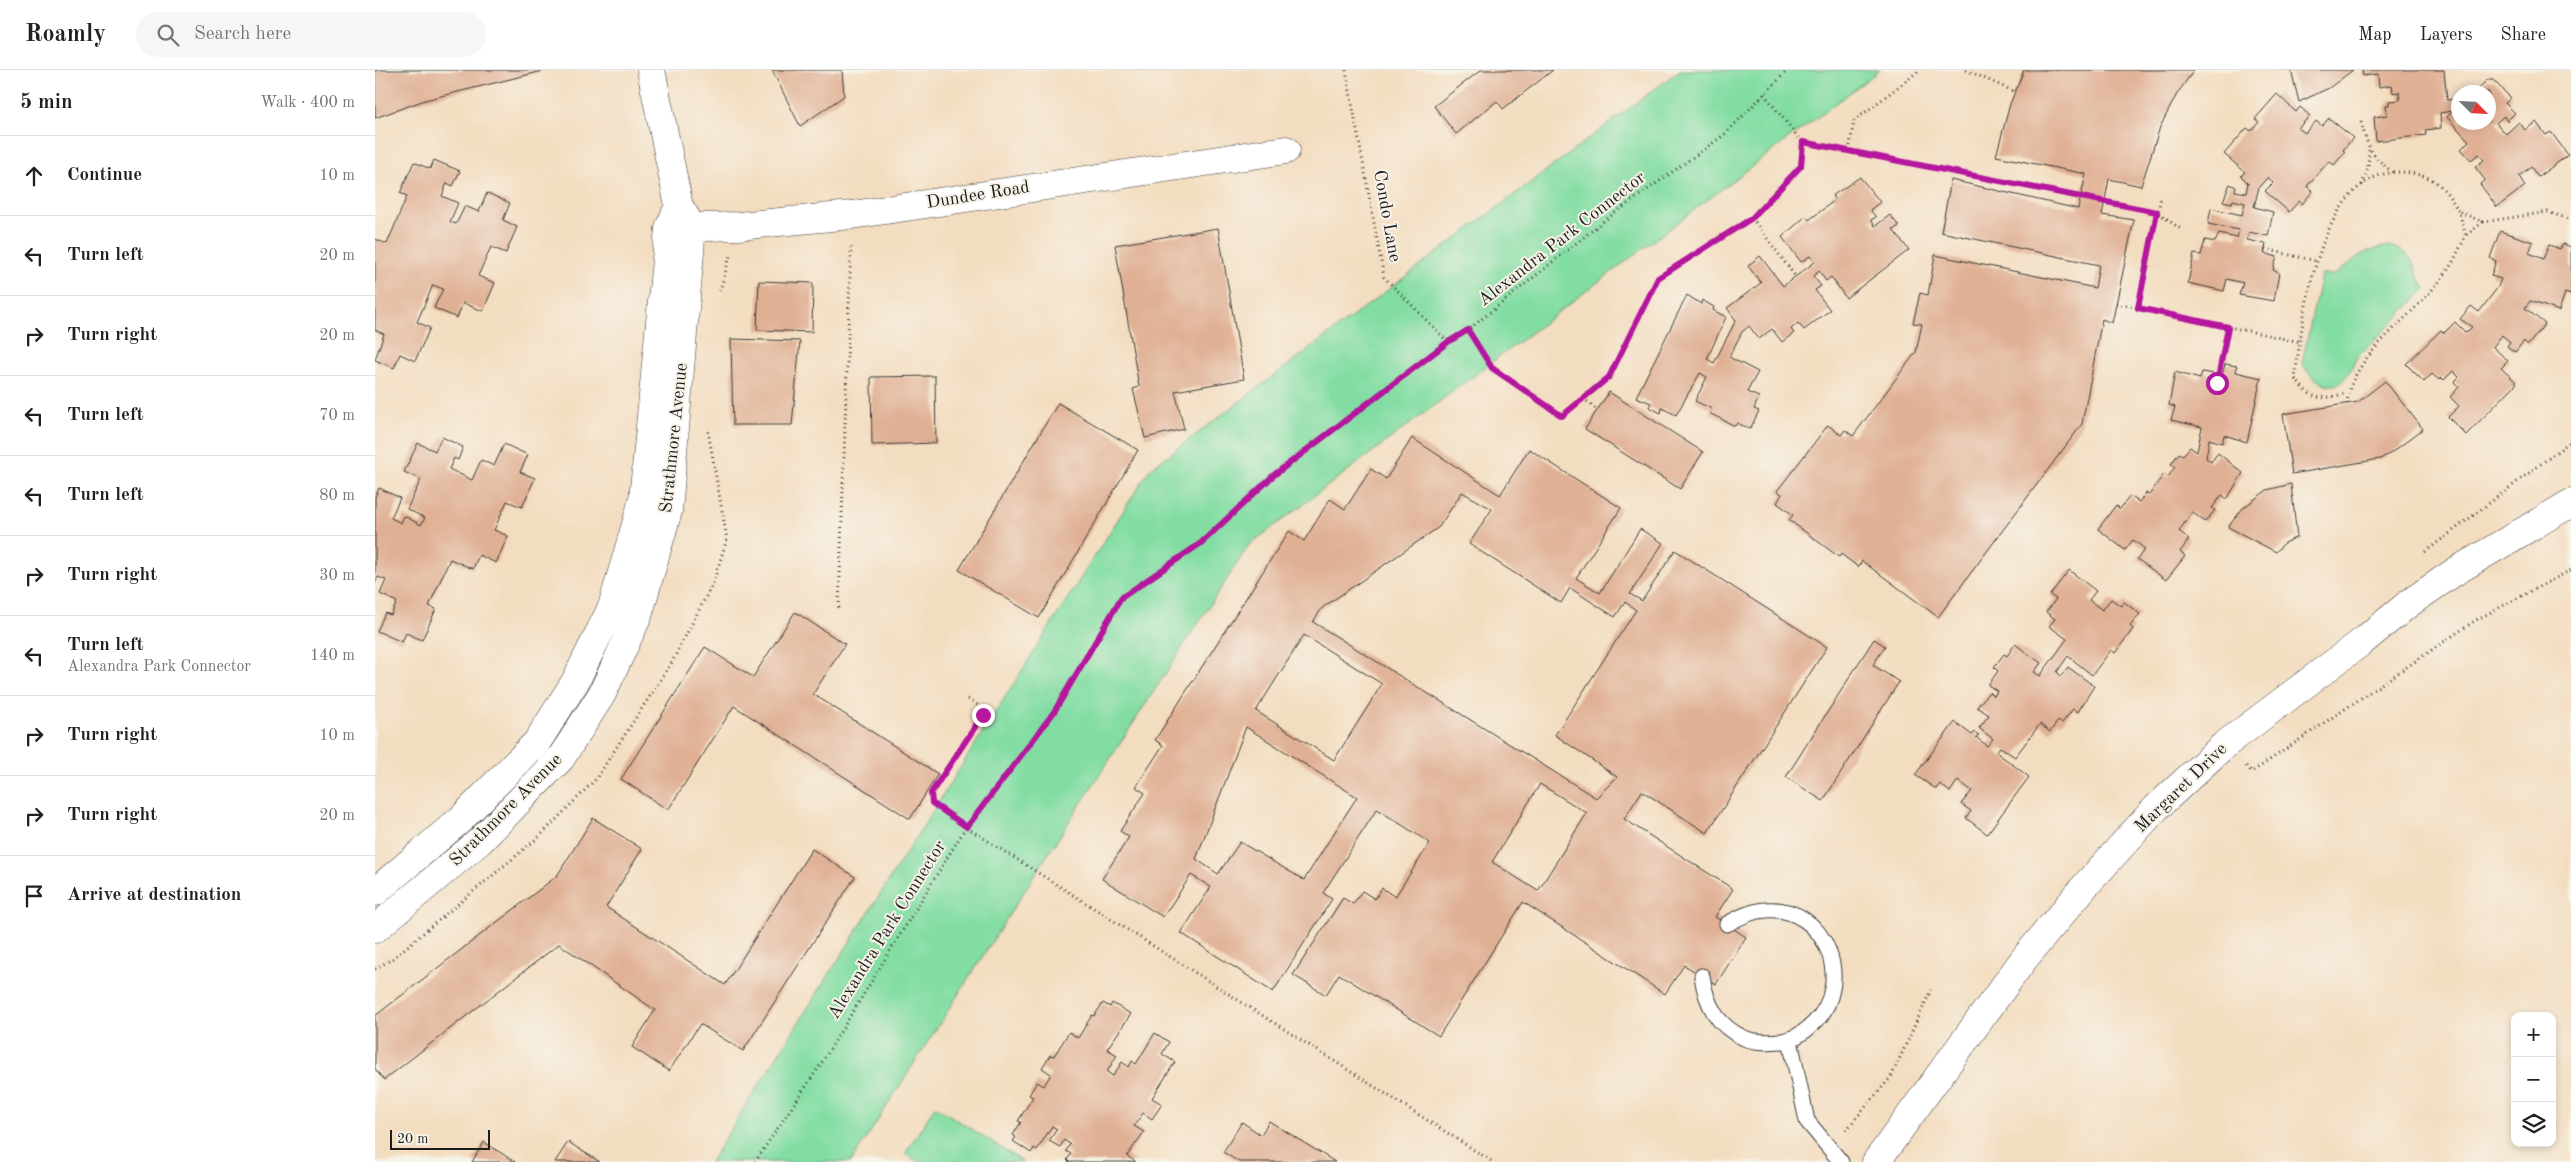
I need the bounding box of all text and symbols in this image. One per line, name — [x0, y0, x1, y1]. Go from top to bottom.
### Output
search box — [136, 12, 486, 57]
icon: search — [154, 21, 182, 49]
text: Roamly — [25, 23, 106, 47]
text: Search here — [194, 25, 291, 44]
text: Map — [2358, 26, 2392, 44]
text: Layers — [2420, 26, 2472, 44]
text: Share — [2500, 26, 2546, 44]
north arrow — [2451, 85, 2496, 130]
text: 5 min — [20, 92, 73, 113]
text: Walk · 400 m — [260, 95, 355, 111]
icon: ahead — [20, 162, 48, 190]
text: Continue — [67, 166, 142, 185]
text: 10 m — [319, 168, 355, 184]
street label: Alexandra Park Connector — [1475, 168, 1650, 310]
street label: Condo Lane — [1370, 169, 1404, 263]
street label: Dundee Road — [925, 178, 1031, 212]
icon: left — [20, 242, 48, 270]
text: Turn left — [67, 246, 144, 265]
text: 20 m — [319, 248, 355, 264]
icon: right — [20, 322, 48, 350]
text: Turn right — [67, 326, 157, 345]
text: 20 m — [319, 328, 355, 344]
street label: Strathmore Avenue — [657, 362, 691, 514]
route start — [2206, 372, 2229, 395]
icon: left — [20, 402, 48, 430]
text: Turn left — [67, 406, 144, 425]
text: 70 m — [319, 408, 355, 424]
icon: left — [20, 482, 48, 510]
text: Turn left — [67, 486, 144, 505]
text: 80 m — [319, 488, 355, 504]
icon: right — [20, 562, 48, 590]
text: Turn right — [67, 566, 157, 585]
text: 30 m — [319, 568, 355, 584]
text: Turn left — [67, 636, 144, 655]
icon: left — [20, 642, 48, 670]
text: 140 m — [310, 648, 355, 664]
text: Alexandra Park Connector — [67, 659, 251, 675]
route end — [972, 704, 995, 727]
icon: right — [20, 722, 48, 750]
text: Turn right — [67, 726, 157, 745]
text: 10 m — [319, 728, 355, 744]
street label: Margaret Drive — [2132, 740, 2230, 836]
street label: Strathmore Avenue — [446, 750, 566, 870]
icon: right — [20, 802, 48, 830]
text: Turn right — [67, 806, 157, 825]
text: 20 m — [319, 808, 355, 824]
street label: Alexandra Park Connector — [825, 837, 950, 1022]
icon: arrive — [20, 882, 48, 910]
text: Arrive at destination — [67, 886, 241, 905]
map controls — [2511, 1012, 2556, 1147]
button: + — [2511, 1012, 2556, 1057]
button: − — [2511, 1057, 2556, 1102]
button: layers — [2511, 1102, 2556, 1147]
scale bar — [390, 1127, 490, 1150]
text: 20 m — [397, 1132, 428, 1146]

